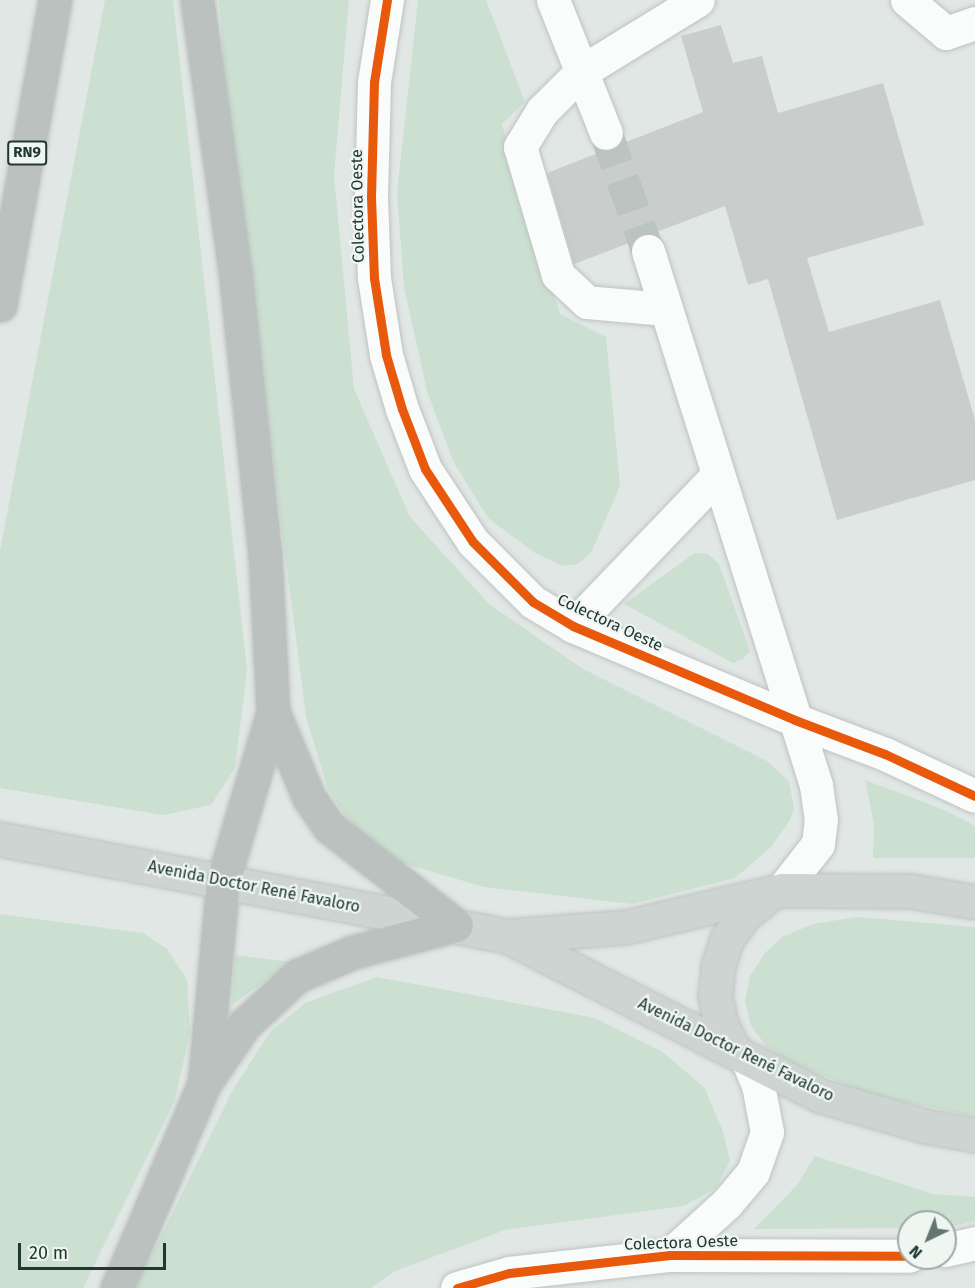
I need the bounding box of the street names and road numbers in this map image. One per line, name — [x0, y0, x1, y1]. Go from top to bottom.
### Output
road number: RN9 — [6, 141, 48, 165]
street label: Colectora Oeste — [347, 149, 369, 263]
street label: Colectora Oeste — [554, 590, 666, 656]
street label: Avenida Doctor René Favaloro — [146, 857, 362, 917]
street label: Avenida Doctor René Favaloro — [635, 994, 837, 1106]
street label: Colectora Oeste — [624, 1231, 738, 1255]

